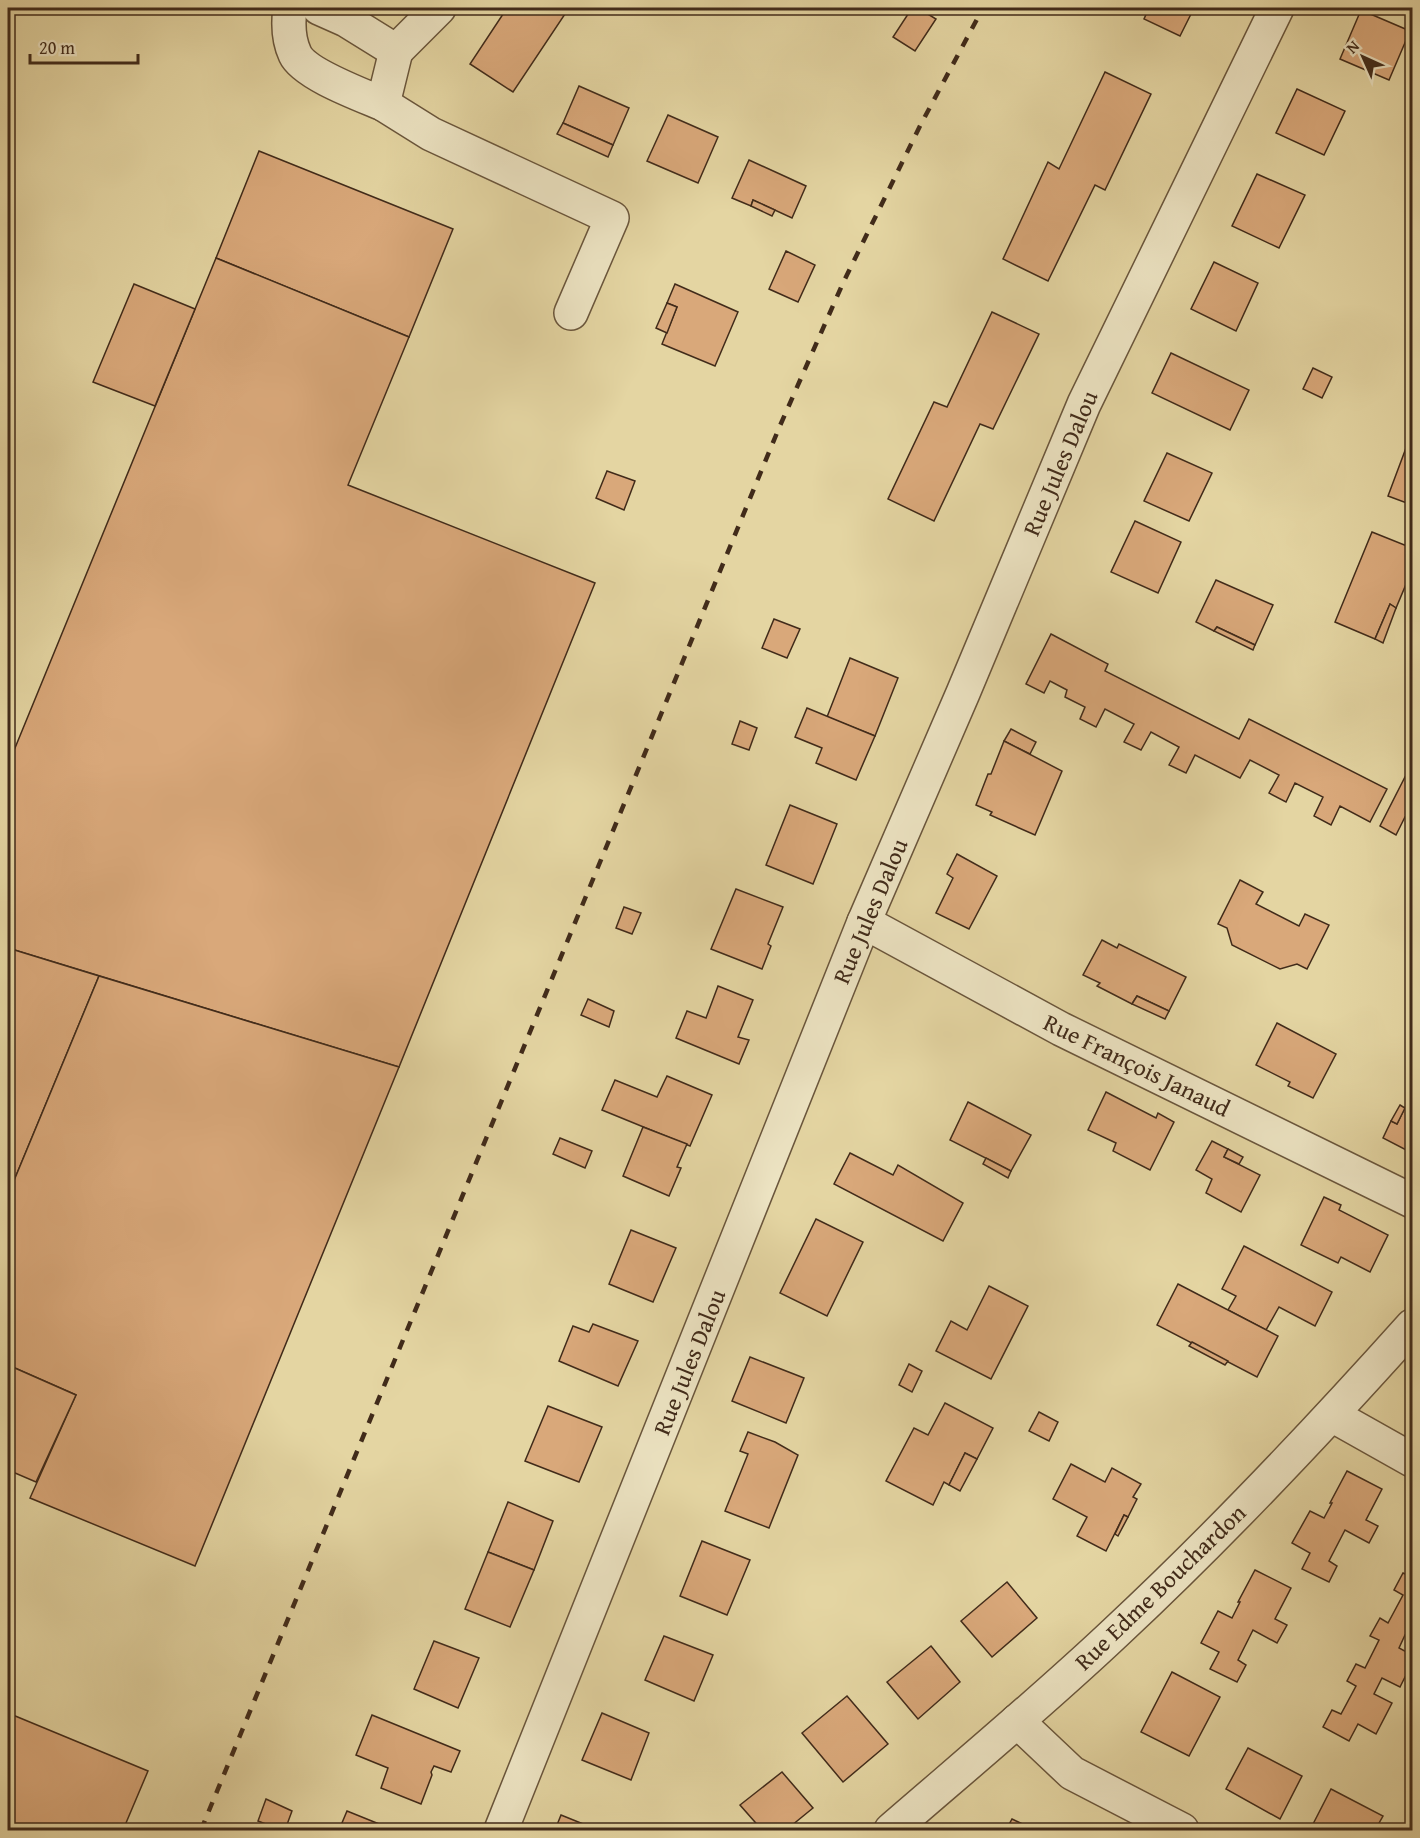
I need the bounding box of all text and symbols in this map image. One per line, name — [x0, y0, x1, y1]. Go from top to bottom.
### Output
scale bar — [30, 27, 138, 65]
north arrow — [1333, 27, 1393, 87]
text: 20 m — [39, 34, 75, 61]
text: N — [1340, 34, 1365, 59]
street label: Rue Jules Dalou — [1014, 385, 1106, 541]
street label: Rue Jules Dalou — [824, 833, 916, 989]
street label: Rue François Janaud — [1038, 1005, 1236, 1125]
street label: Rue Jules Dalou — [644, 1284, 734, 1440]
street label: Rue Edme Bouchardon — [1066, 1495, 1254, 1678]

